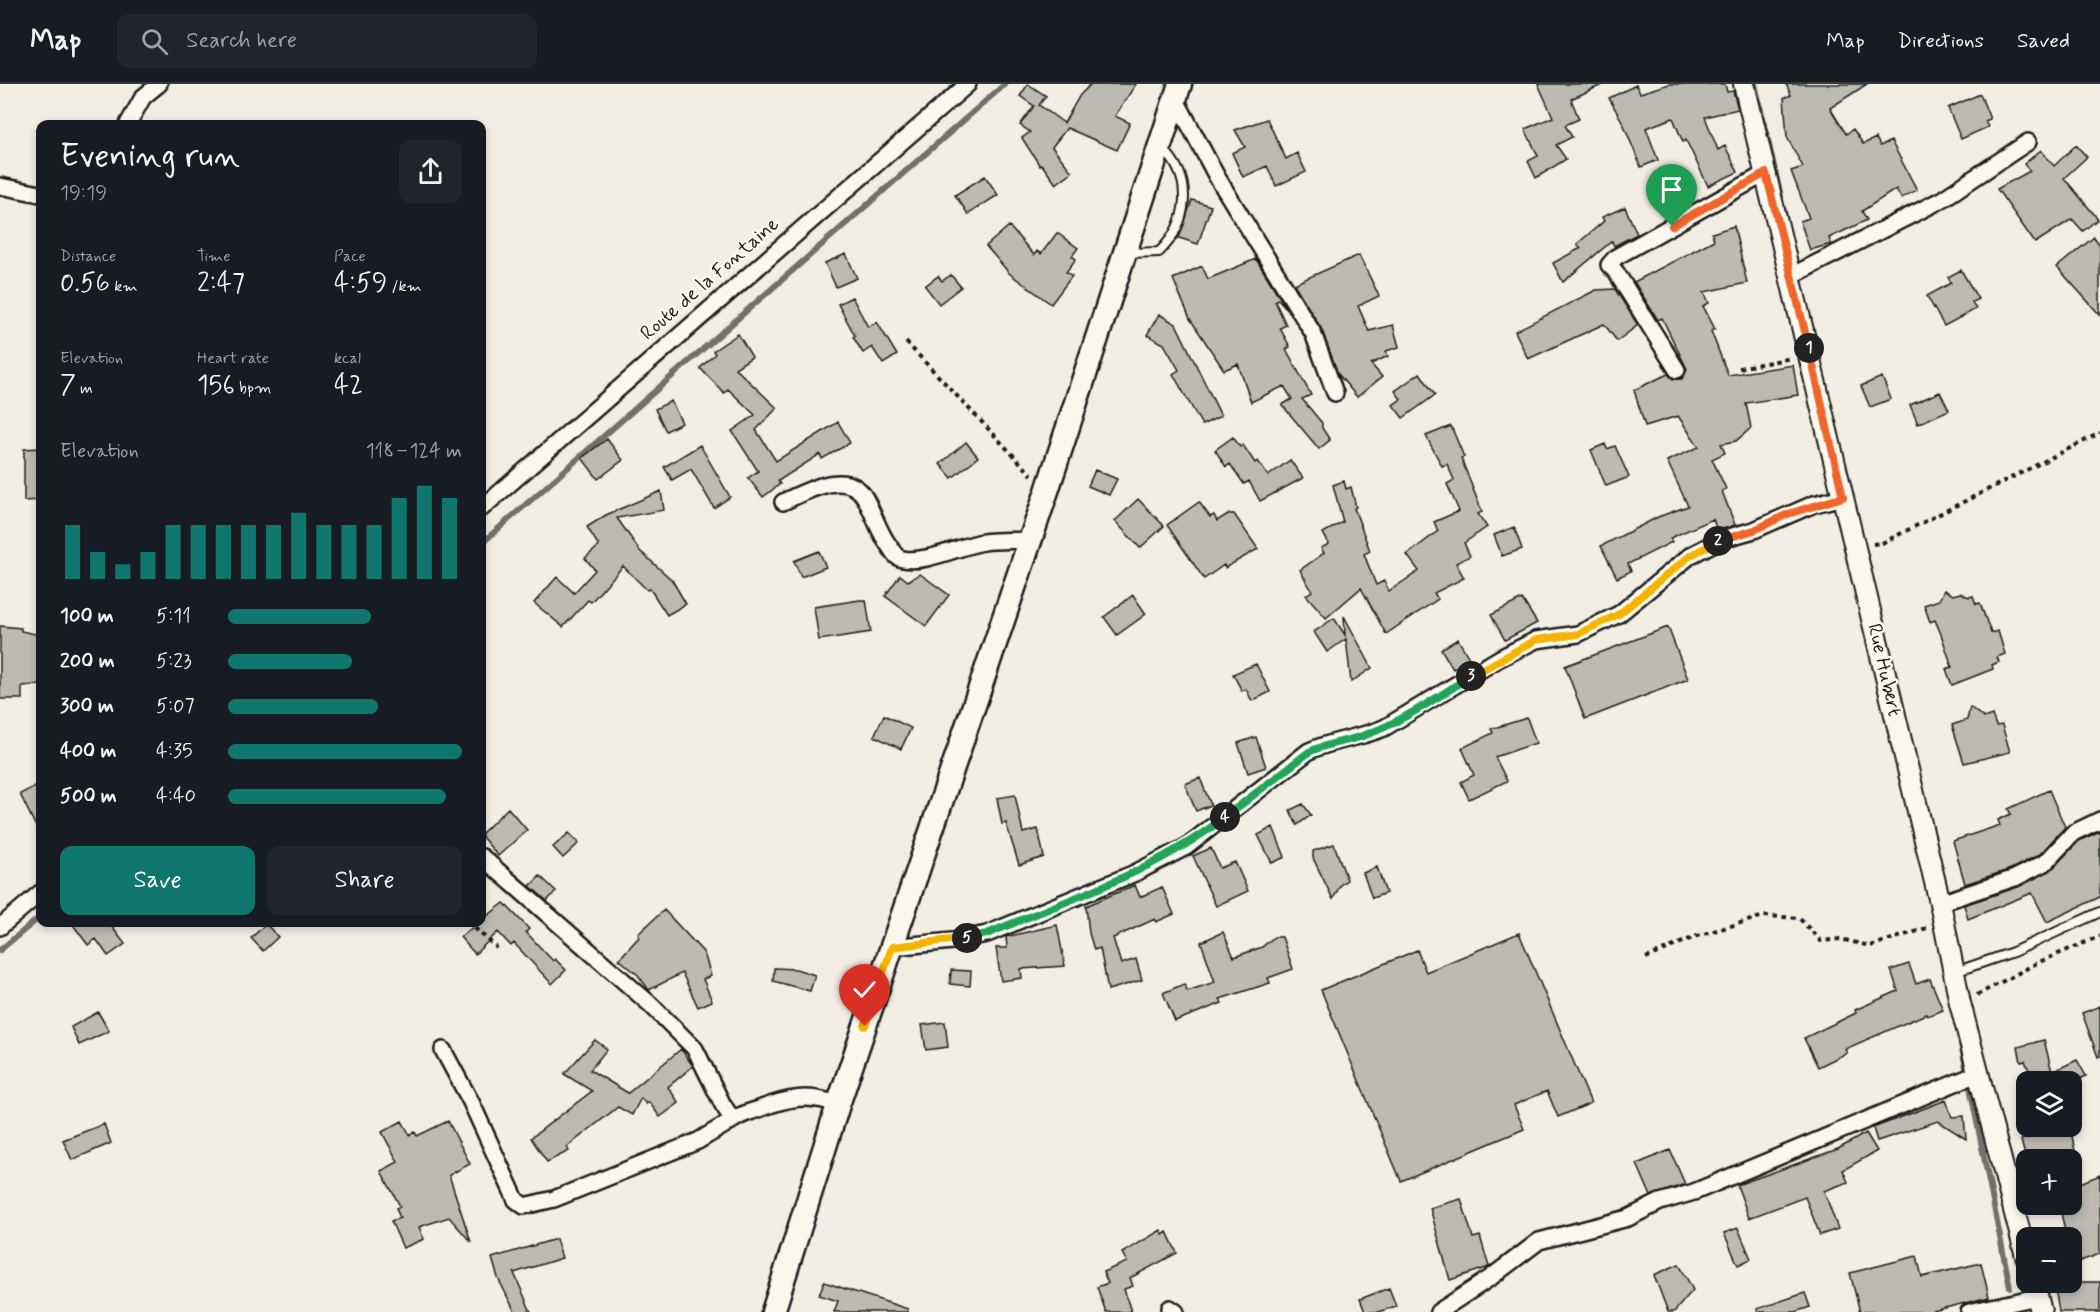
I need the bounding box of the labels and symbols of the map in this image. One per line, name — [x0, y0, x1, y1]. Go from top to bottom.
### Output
pin — [1646, 164, 1697, 226]
street label: Route de la Fontaine — [635, 211, 785, 347]
pin: 1 — [1794, 333, 1824, 363]
pin: 2 — [1703, 526, 1733, 556]
street label: Rue Hubert — [1860, 621, 1908, 719]
pin: 3 — [1456, 661, 1486, 691]
pin: 4 — [1210, 802, 1240, 832]
pin: 5 — [952, 923, 982, 953]
pin — [839, 964, 890, 1026]

